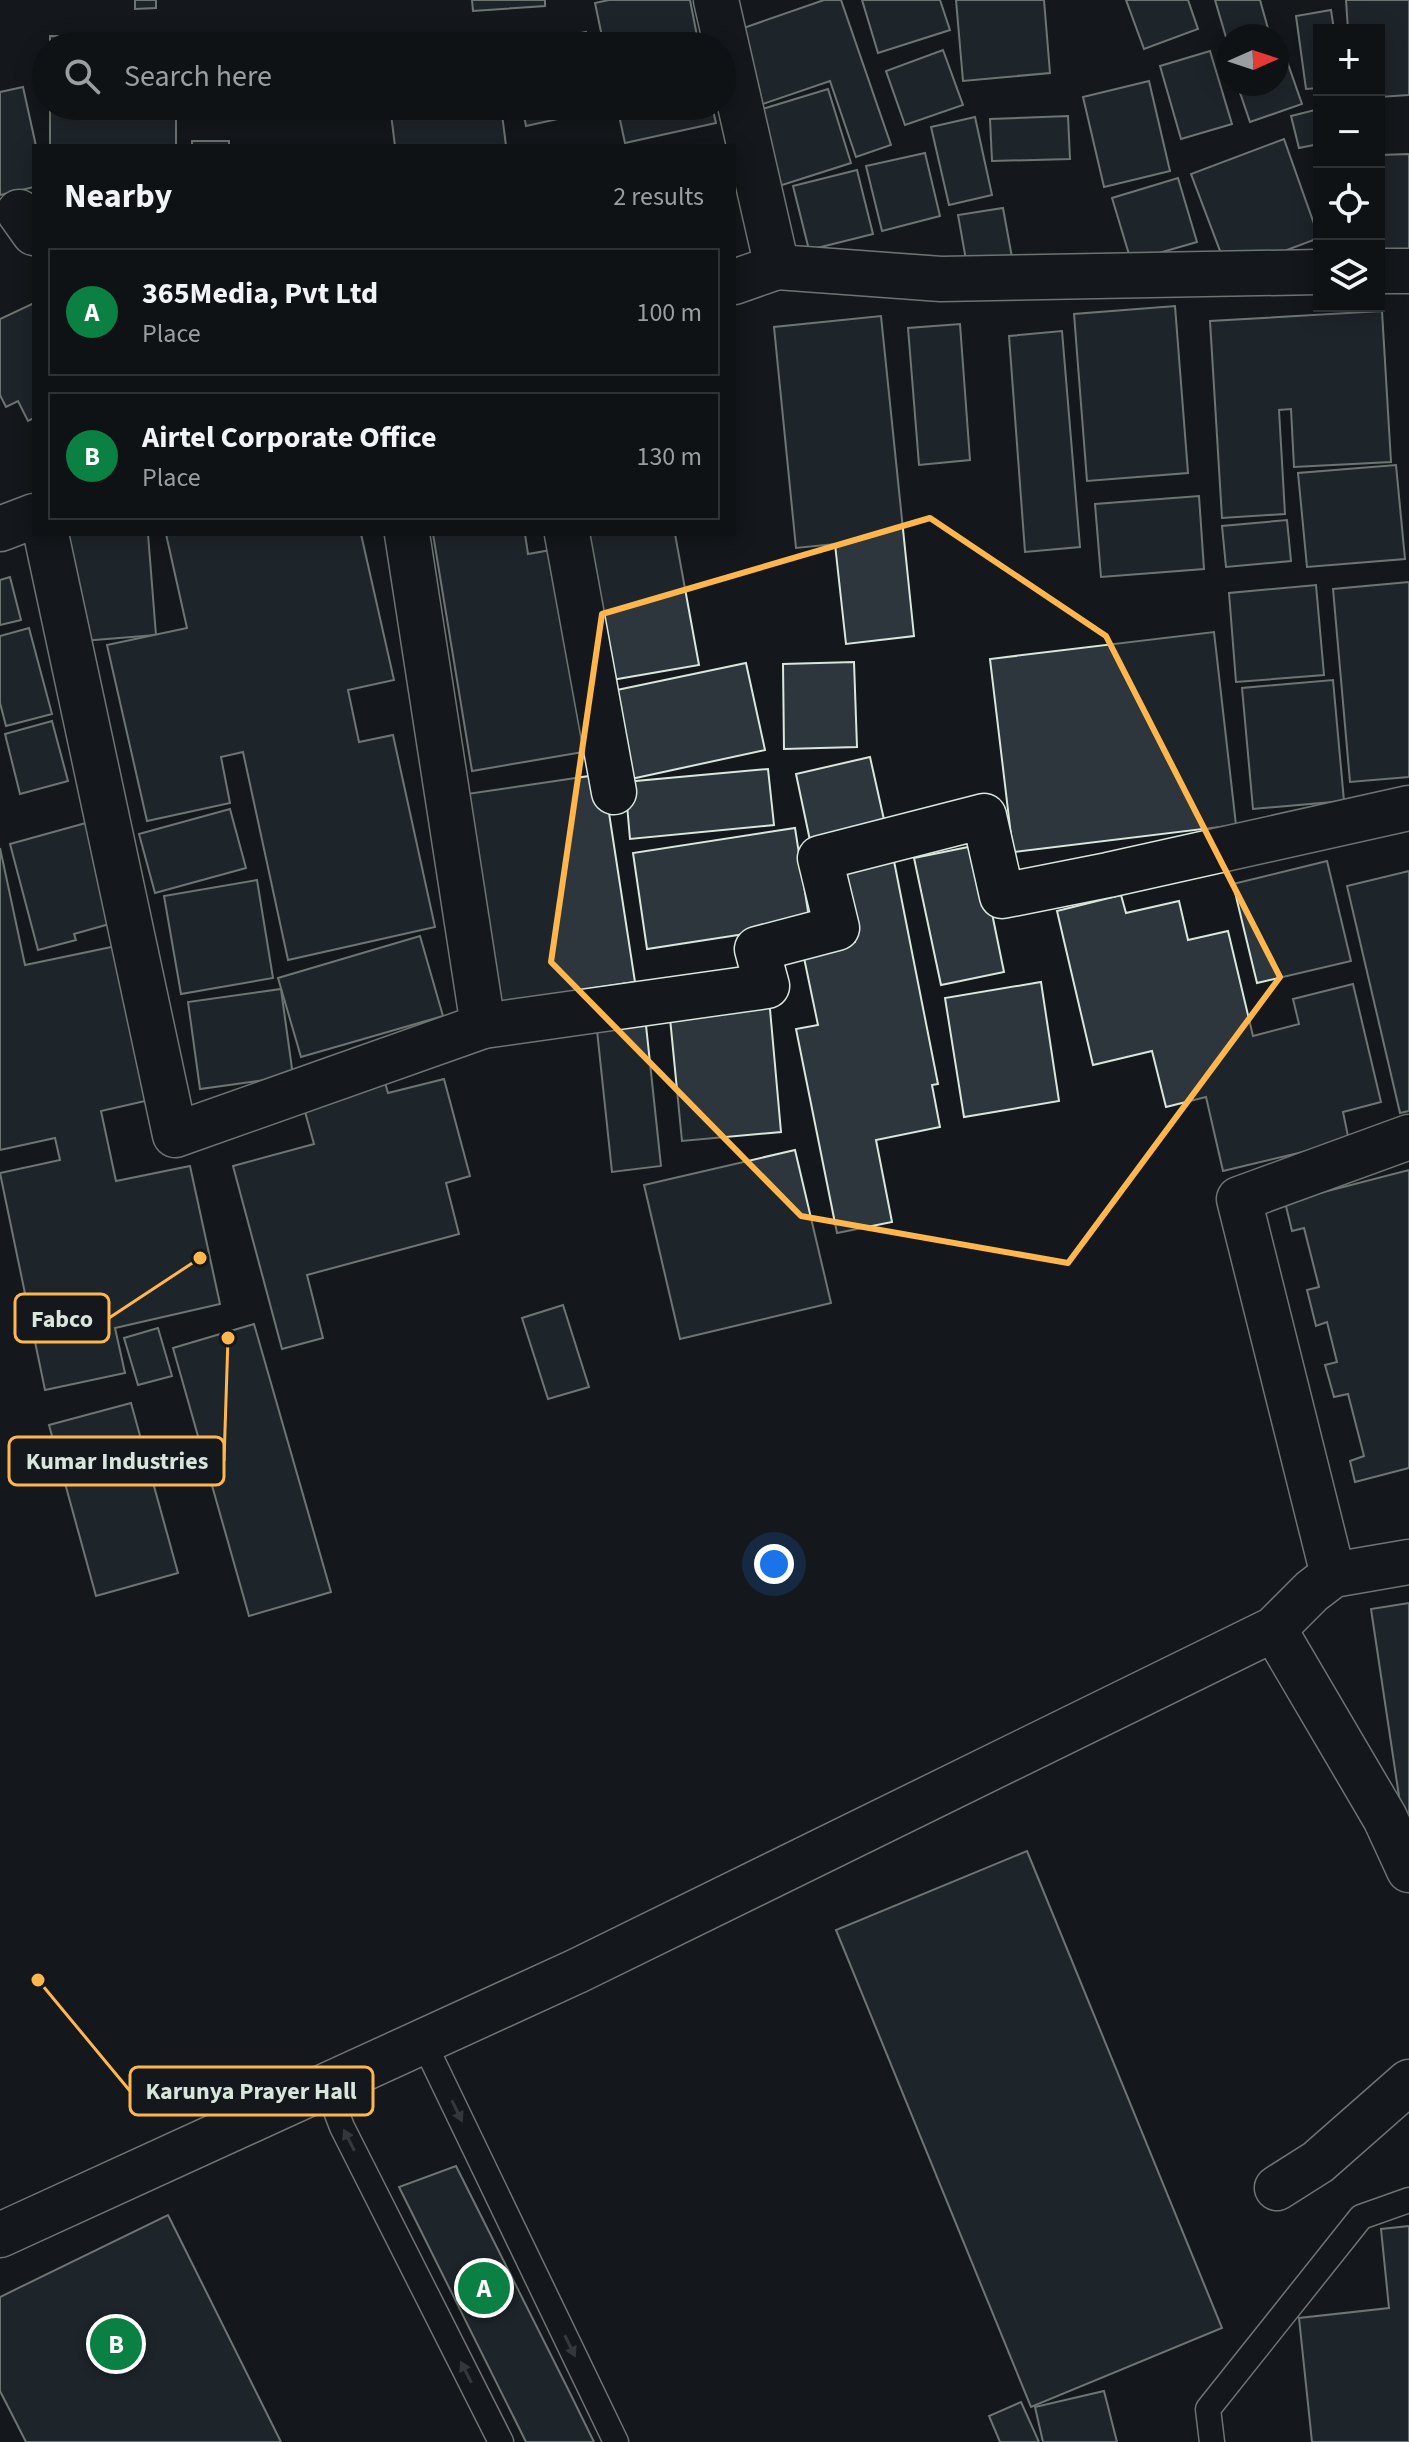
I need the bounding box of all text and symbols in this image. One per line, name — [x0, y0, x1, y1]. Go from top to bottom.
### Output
north arrow — [1217, 24, 1289, 96]
map controls — [1313, 24, 1385, 312]
button: + — [1313, 24, 1385, 96]
search box — [32, 32, 736, 120]
icon: search — [60, 54, 104, 98]
text: Search here — [124, 55, 272, 98]
button: − — [1313, 96, 1385, 168]
button: locate — [1313, 168, 1385, 240]
text: Nearby — [64, 172, 172, 221]
text: 2 results — [613, 178, 704, 215]
button: layers — [1313, 240, 1385, 312]
text: 365Media, Pvt Ltd — [142, 272, 378, 315]
text: A — [85, 294, 99, 331]
text: 100 m — [636, 294, 702, 331]
text: Place — [142, 315, 201, 352]
text: Airtel Corporate Office — [142, 416, 436, 459]
text: B — [84, 438, 100, 475]
text: 130 m — [636, 438, 702, 475]
text: Place — [142, 459, 201, 496]
callout: Fabco — [15, 1294, 109, 1342]
text: Fabco — [31, 1302, 93, 1337]
callout: Kumar Industries — [9, 1437, 224, 1485]
text: Kumar Industries — [26, 1444, 208, 1479]
your location — [754, 1544, 794, 1584]
callout: Karunya Prayer Hall — [130, 2067, 373, 2115]
text: Karunya Prayer Hall — [145, 2074, 357, 2109]
one-way arrow — [450, 2100, 464, 2123]
one-way arrow — [342, 2129, 356, 2152]
pin: A — [458, 2258, 510, 2318]
pin: B — [90, 2314, 142, 2374]
one-way arrow — [563, 2334, 577, 2357]
one-way arrow — [459, 2361, 473, 2384]

